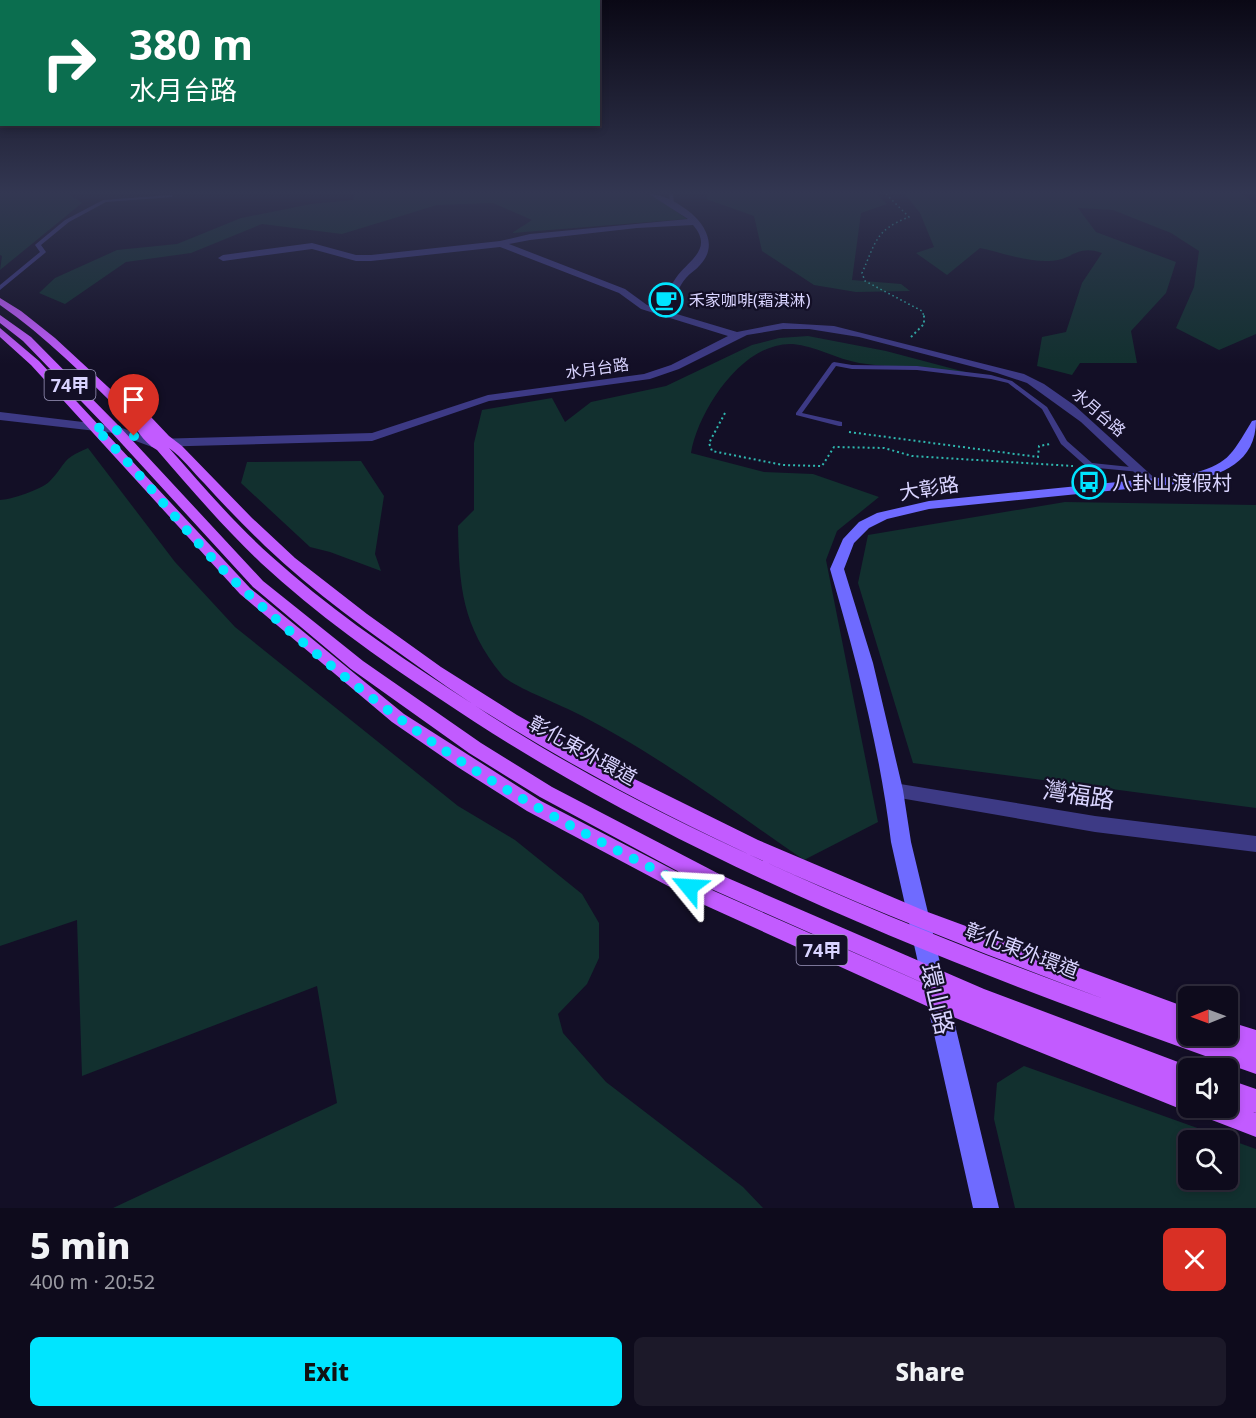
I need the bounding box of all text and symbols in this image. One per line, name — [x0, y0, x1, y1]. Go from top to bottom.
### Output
text: 380 m — [129, 15, 253, 72]
icon: right — [30, 24, 108, 102]
text: 水月台路 — [129, 71, 237, 108]
cafe icon: 禾家咖啡(霜淇淋) — [648, 282, 684, 318]
place label: 禾家咖啡(霜淇淋) — [689, 289, 811, 311]
street label: 水月台路 — [564, 353, 630, 383]
road number: 74甲 — [44, 370, 96, 400]
pin — [108, 374, 159, 436]
icon: arrive — [117, 383, 150, 416]
street label: 水月台路 — [1068, 383, 1130, 441]
bus stop icon: 八卦山渡假村 — [1071, 464, 1107, 500]
place label: 八卦山渡假村 — [1112, 469, 1232, 496]
street label: 大彰路 — [897, 470, 961, 506]
street label: 彰化東外環道 — [524, 709, 642, 791]
street label: 灣福路 — [1041, 772, 1117, 816]
position arrow — [657, 855, 721, 919]
street label: 彰化東外環道 — [961, 916, 1083, 984]
road number: 74甲 — [796, 935, 848, 965]
street label: 環山路 — [914, 960, 962, 1038]
north arrow — [1178, 986, 1238, 1046]
map controls — [1178, 986, 1238, 1190]
button: sound — [1178, 1058, 1238, 1118]
button: search — [1178, 1130, 1238, 1190]
text: 5 min — [30, 1221, 131, 1270]
button: close — [1163, 1228, 1226, 1291]
text: 400 m · 20:52 — [30, 1268, 155, 1295]
button: Exit — [30, 1337, 622, 1406]
button: Share — [634, 1337, 1226, 1406]

